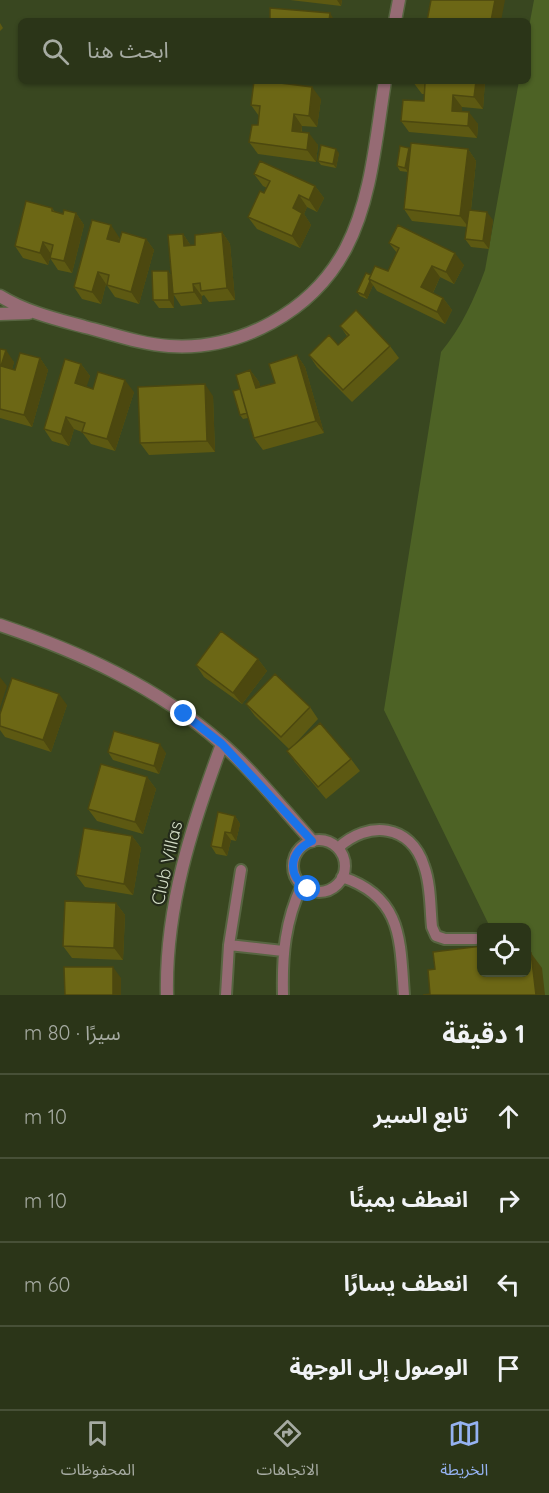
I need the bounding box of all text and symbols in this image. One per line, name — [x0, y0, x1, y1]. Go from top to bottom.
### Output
search box — [18, 18, 531, 84]
icon: search — [39, 35, 72, 68]
text: ابحث هنا — [87, 36, 169, 64]
route end — [170, 700, 196, 726]
street label: Club Villas — [146, 819, 187, 907]
route start — [294, 875, 320, 901]
map controls — [477, 923, 531, 977]
button: locate — [477, 923, 531, 977]
text: 1 دقيقة — [442, 1017, 525, 1050]
text: سيرًا · 80 m — [24, 1020, 121, 1045]
icon: ahead — [492, 1100, 525, 1133]
text: تابع السير — [374, 1101, 468, 1129]
text: 10 m — [24, 1104, 67, 1129]
icon: right — [492, 1184, 525, 1217]
text: انعطف يمينًا — [349, 1185, 468, 1213]
text: 10 m — [24, 1188, 67, 1213]
icon: left — [492, 1268, 525, 1301]
text: انعطف يسارًا — [344, 1269, 468, 1297]
text: 60 m — [24, 1272, 70, 1297]
icon: arrive — [492, 1352, 525, 1385]
text: الوصول إلى الوجهة — [290, 1353, 468, 1381]
tab: المحفوظات — [61, 1417, 135, 1487]
tab: الاتجاهات — [256, 1417, 319, 1487]
tab: الخريطة — [440, 1417, 488, 1487]

